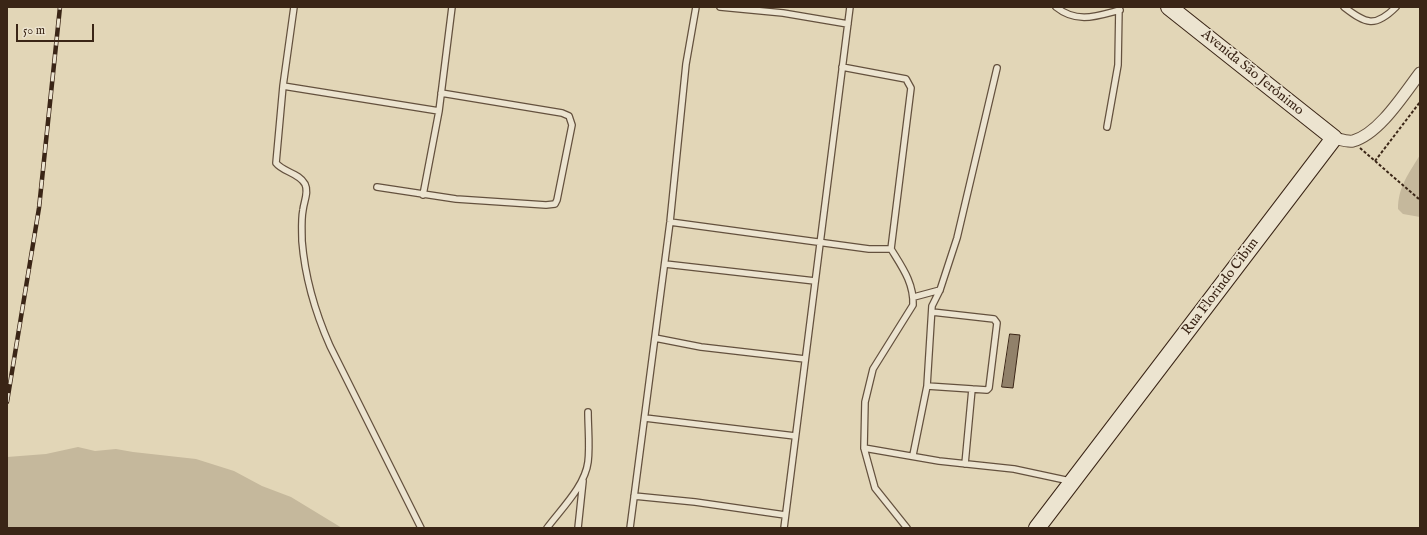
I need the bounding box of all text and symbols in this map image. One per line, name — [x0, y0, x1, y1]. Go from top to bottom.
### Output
scale bar — [18, 16, 96, 42]
text: 50 m — [23, 23, 45, 38]
street label: Avenida São Jerônimo — [1197, 26, 1307, 120]
street label: Rua Florindo Cibim — [1179, 235, 1263, 339]

